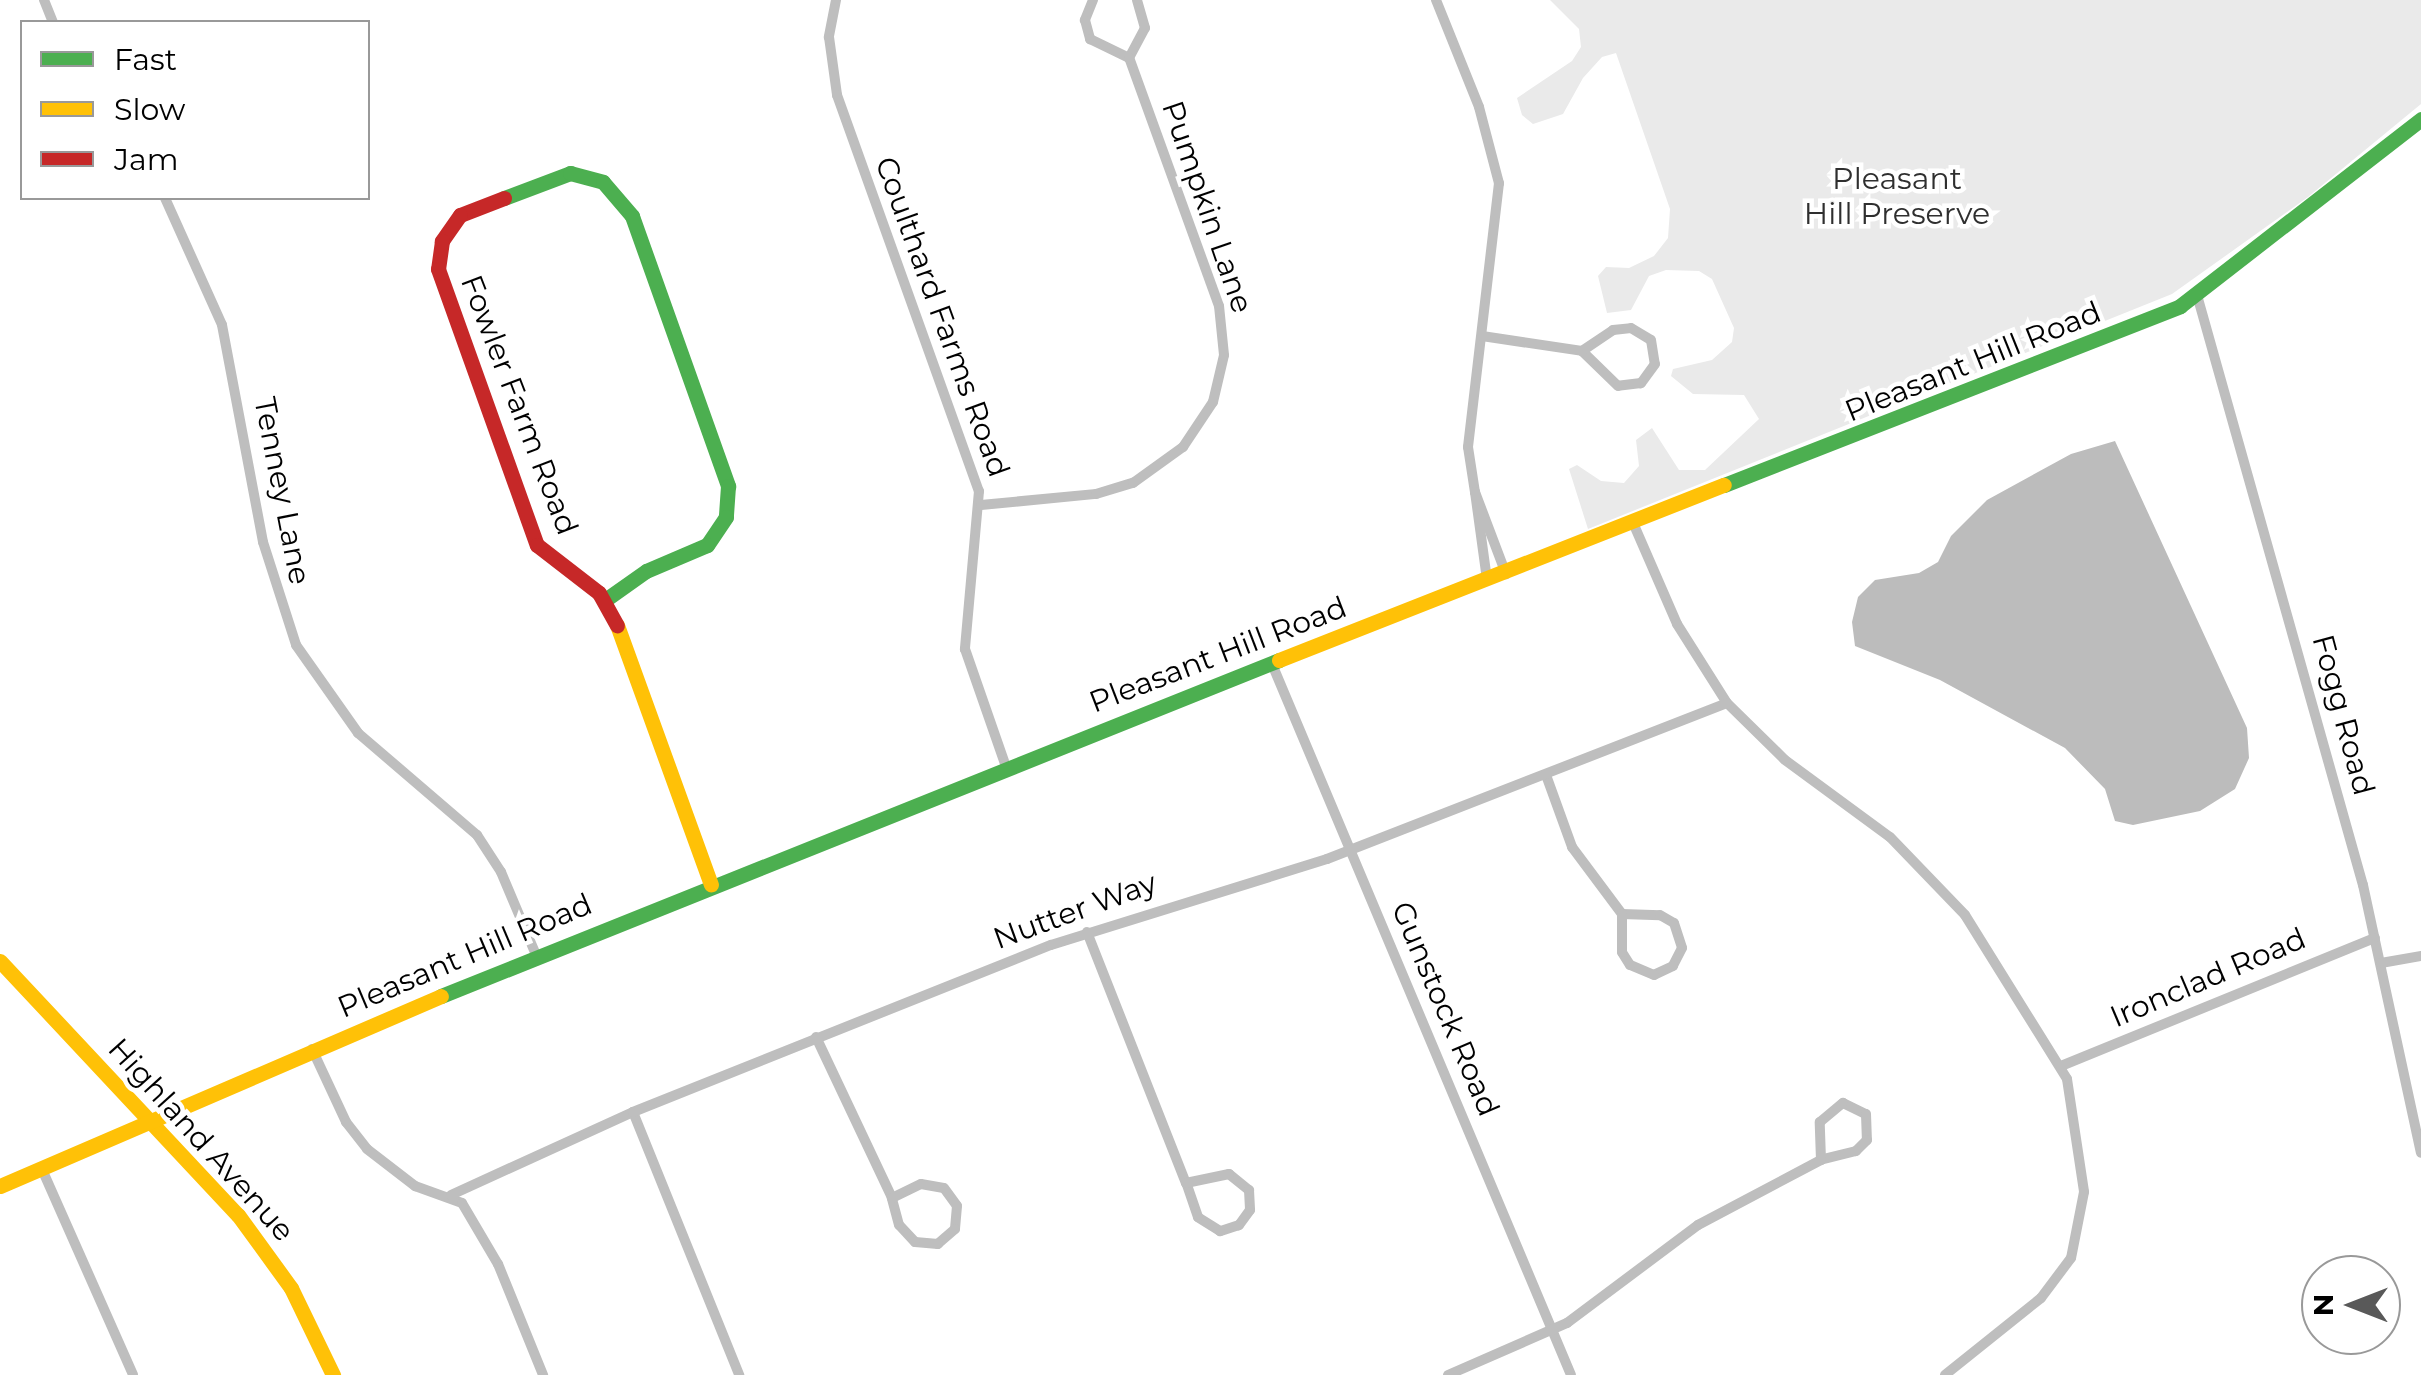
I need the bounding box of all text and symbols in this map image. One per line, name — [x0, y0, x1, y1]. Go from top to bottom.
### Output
legend — [20, 20, 370, 200]
text: Fast — [114, 41, 177, 78]
text: Slow — [114, 91, 185, 128]
street label: Pumpkin Lane — [1154, 96, 1260, 318]
text: Jam — [114, 141, 179, 178]
street label: Coulthard Farms Road — [867, 152, 1017, 482]
park label: Pleasant Hill Preserve — [1804, 161, 1990, 232]
street label: Fowler Farm Road — [453, 270, 585, 540]
street label: Pleasant Hill Road — [1840, 294, 2106, 430]
street label: Tenney Lane — [246, 394, 318, 588]
street label: Pleasant Hill Road — [1084, 589, 1352, 721]
street label: Fogg Road — [2304, 631, 2382, 799]
street label: Nutter Way — [989, 865, 1161, 957]
street label: Pleasant Hill Road — [333, 886, 597, 1026]
street label: Gunstock Road — [1384, 896, 1506, 1122]
street label: Ironclad Road — [2105, 921, 2311, 1035]
street label: Highland Avenue — [100, 1031, 302, 1249]
north arrow — [2301, 1255, 2401, 1355]
text: N — [2306, 1294, 2340, 1316]

